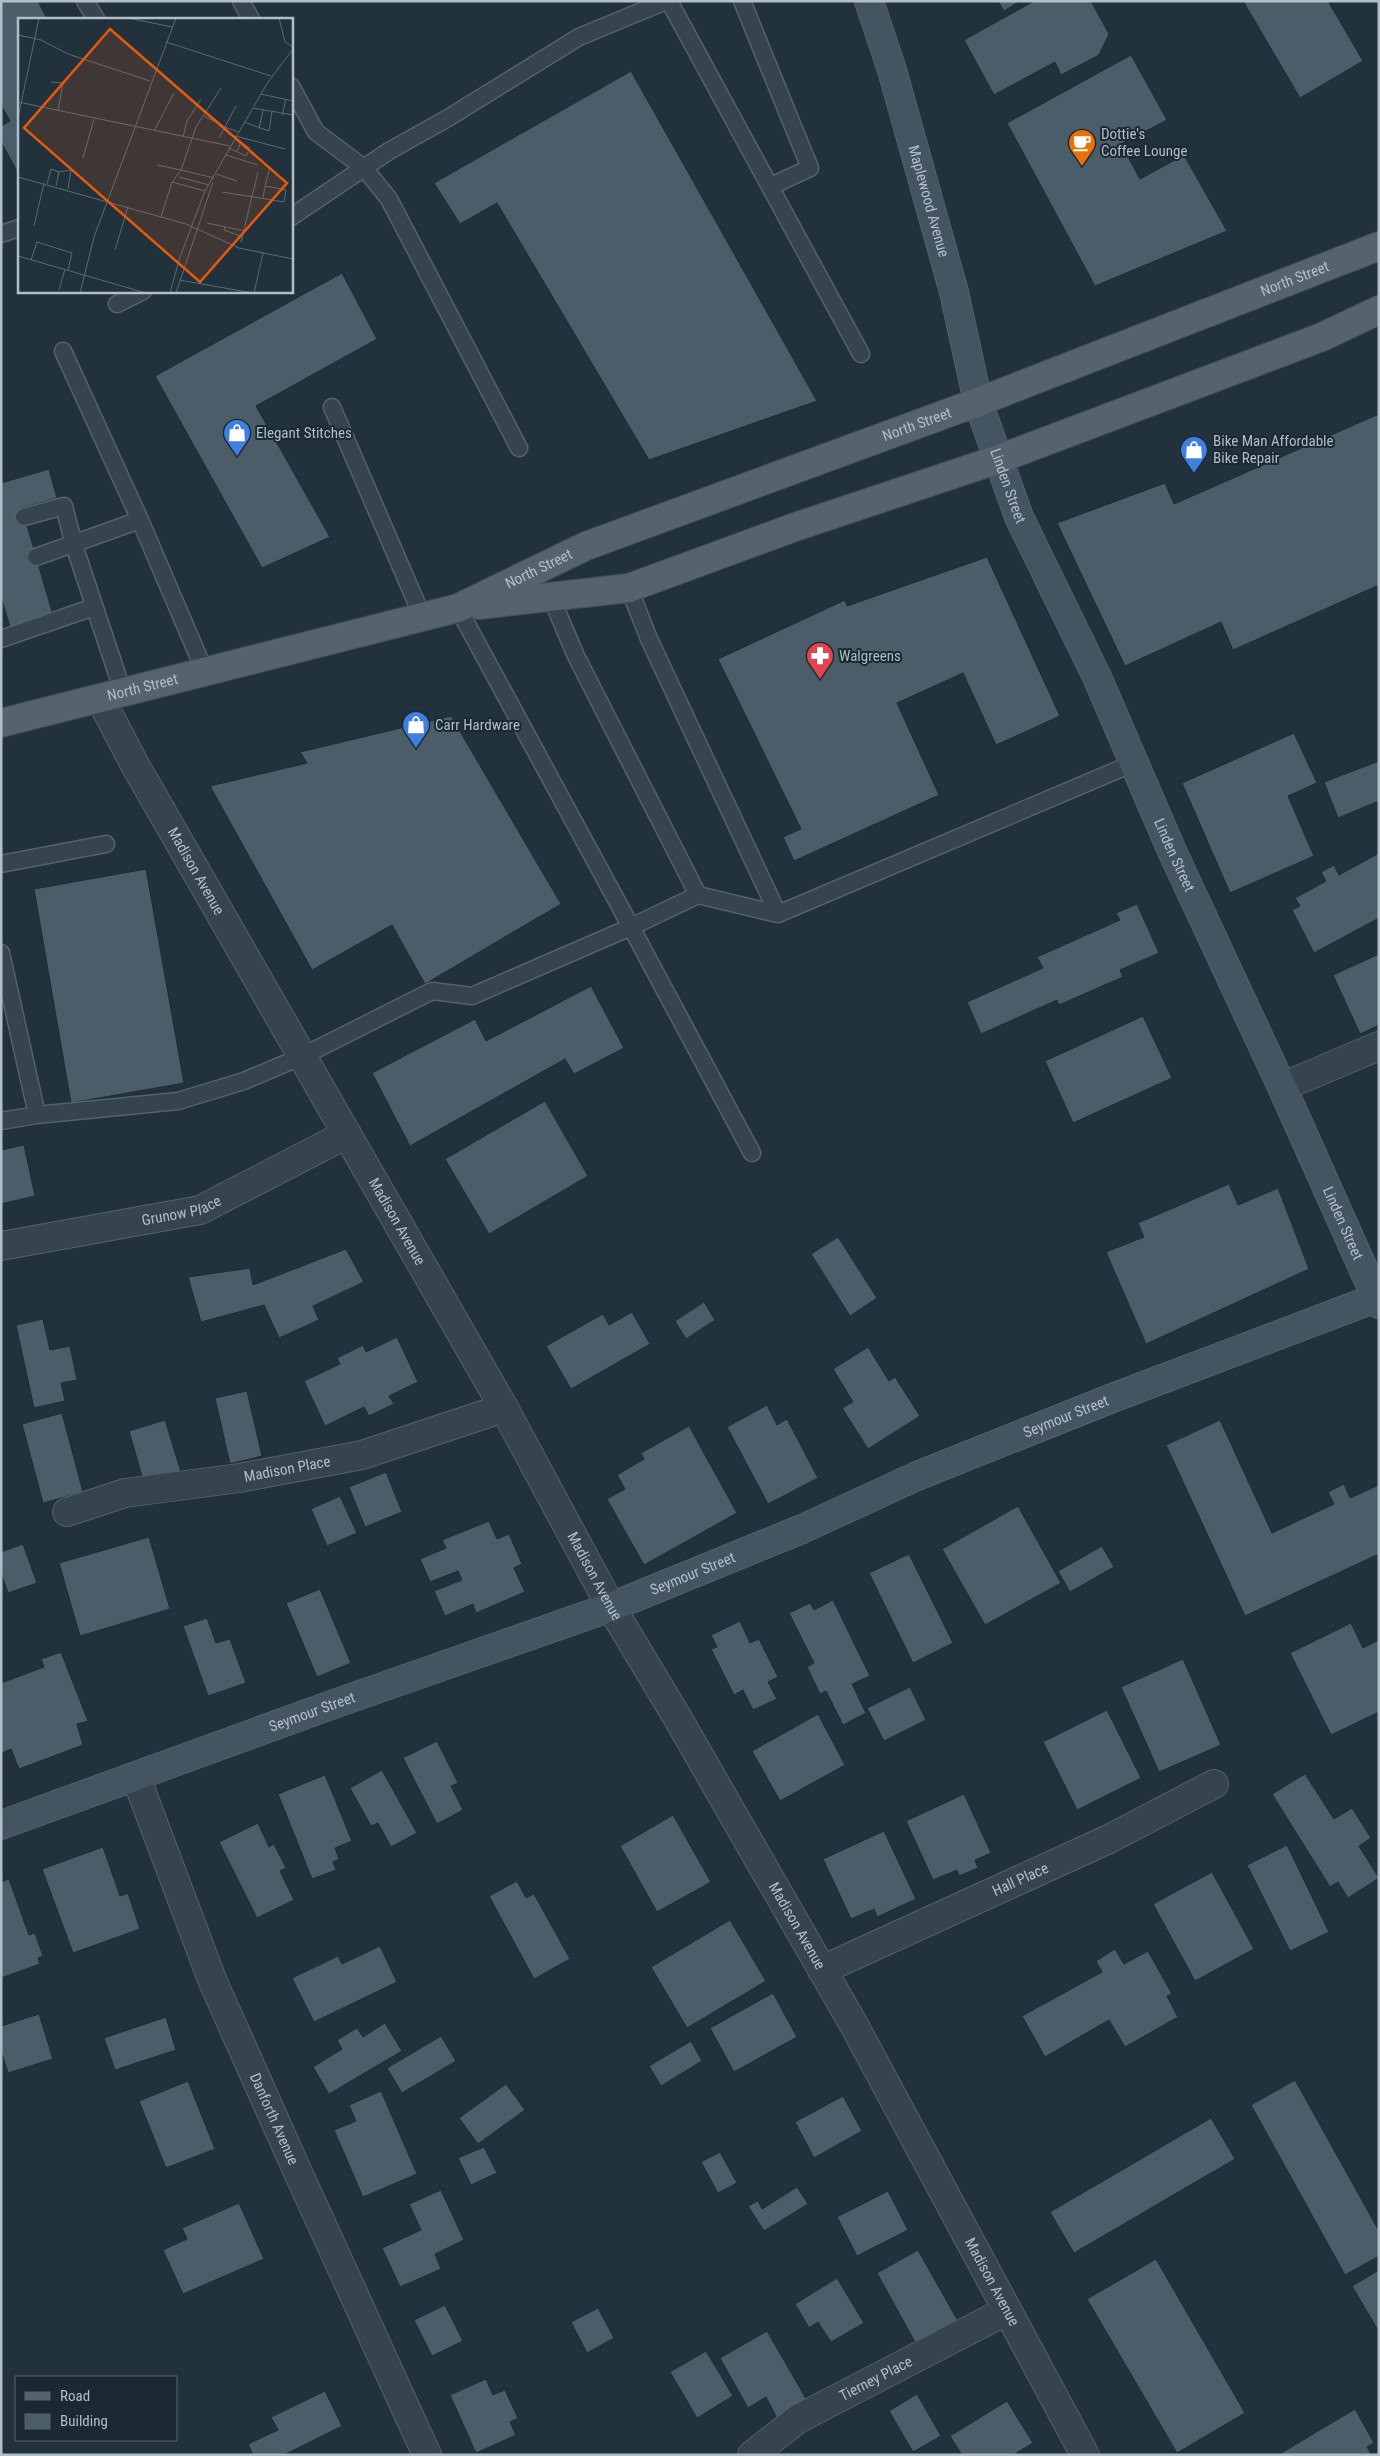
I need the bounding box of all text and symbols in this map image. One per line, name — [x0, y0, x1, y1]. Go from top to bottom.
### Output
inset map — [18, 18, 292, 292]
place label: Dottie's Coffee Lounge — [1101, 125, 1187, 160]
cafe icon: Dottie's Coffee Lounge — [1067, 128, 1097, 167]
street label: Maplewood Avenue — [904, 143, 953, 259]
street label: North Street — [1258, 257, 1332, 300]
street label: North Street — [880, 404, 954, 445]
shop icon: Elegant Stitches — [222, 418, 252, 457]
place label: Elegant Stitches — [256, 424, 352, 442]
place label: Bike Man Affordable Bike Repair — [1213, 432, 1334, 467]
shop icon: Bike Man Affordable Bike Repair — [1179, 435, 1209, 474]
street label: Linden Street — [986, 446, 1030, 527]
street label: North Street — [502, 545, 575, 593]
pharmacy icon: Walgreens — [805, 641, 835, 680]
place label: Walgreens — [839, 647, 901, 665]
street label: North Street — [105, 670, 180, 705]
shop icon: Carr Hardware — [401, 710, 431, 749]
place label: Carr Hardware — [435, 716, 520, 734]
street label: Linden Street — [1150, 816, 1199, 894]
street label: Madison Avenue — [164, 824, 228, 918]
street label: Madison Avenue — [365, 1175, 429, 1268]
street label: Linden Street — [1319, 1184, 1367, 1263]
street label: Grunow Place — [140, 1192, 224, 1229]
street label: Seymour Street — [1021, 1392, 1111, 1442]
street label: Madison Place — [243, 1452, 332, 1486]
street label: Madison Avenue — [563, 1529, 626, 1624]
street label: Seymour Street — [647, 1548, 738, 1599]
street label: Seymour Street — [267, 1688, 358, 1736]
street label: Hall Place — [989, 1859, 1051, 1900]
street label: Madison Avenue — [765, 1879, 829, 1973]
street label: Danforth Avenue — [246, 2070, 302, 2168]
street label: Madison Avenue — [961, 2235, 1023, 2329]
street label: Tierney Place — [836, 2352, 915, 2405]
legend — [15, 2376, 178, 2441]
text: Road — [60, 2387, 90, 2405]
text: Building — [60, 2412, 108, 2430]

